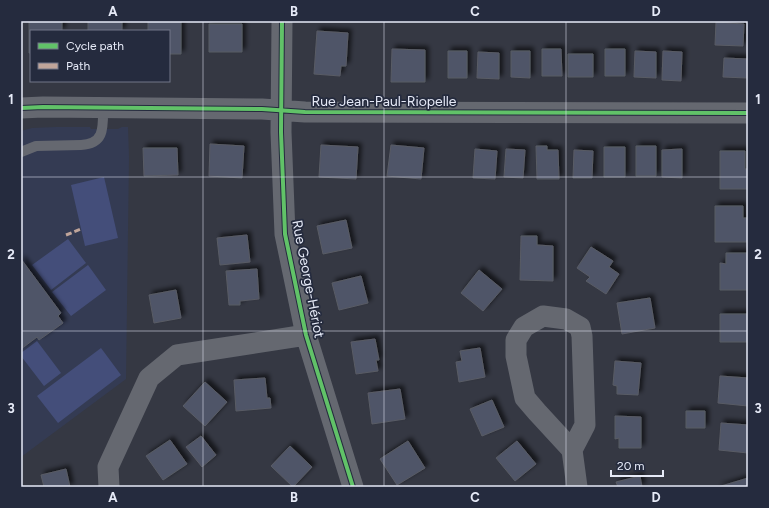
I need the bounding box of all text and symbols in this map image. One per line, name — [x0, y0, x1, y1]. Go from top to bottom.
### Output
text: A — [108, 4, 118, 19]
text: B — [290, 4, 298, 19]
text: C — [470, 4, 480, 19]
text: D — [651, 4, 661, 19]
legend — [30, 30, 170, 82]
text: Cycle path — [66, 39, 124, 53]
text: Path — [66, 59, 90, 73]
text: 1 — [8, 92, 14, 107]
text: 1 — [755, 92, 761, 107]
street label: Rue Jean-Paul-Riopelle — [311, 93, 457, 110]
street label: Rue George-Hériot — [288, 218, 328, 340]
text: 2 — [7, 247, 15, 262]
text: 2 — [754, 247, 762, 262]
text: 3 — [7, 401, 15, 416]
text: 3 — [754, 401, 762, 416]
scale bar — [611, 452, 663, 478]
text: 20 m — [617, 459, 645, 473]
text: A — [108, 490, 118, 505]
text: B — [290, 490, 298, 505]
text: C — [470, 490, 480, 505]
text: D — [651, 490, 661, 505]

